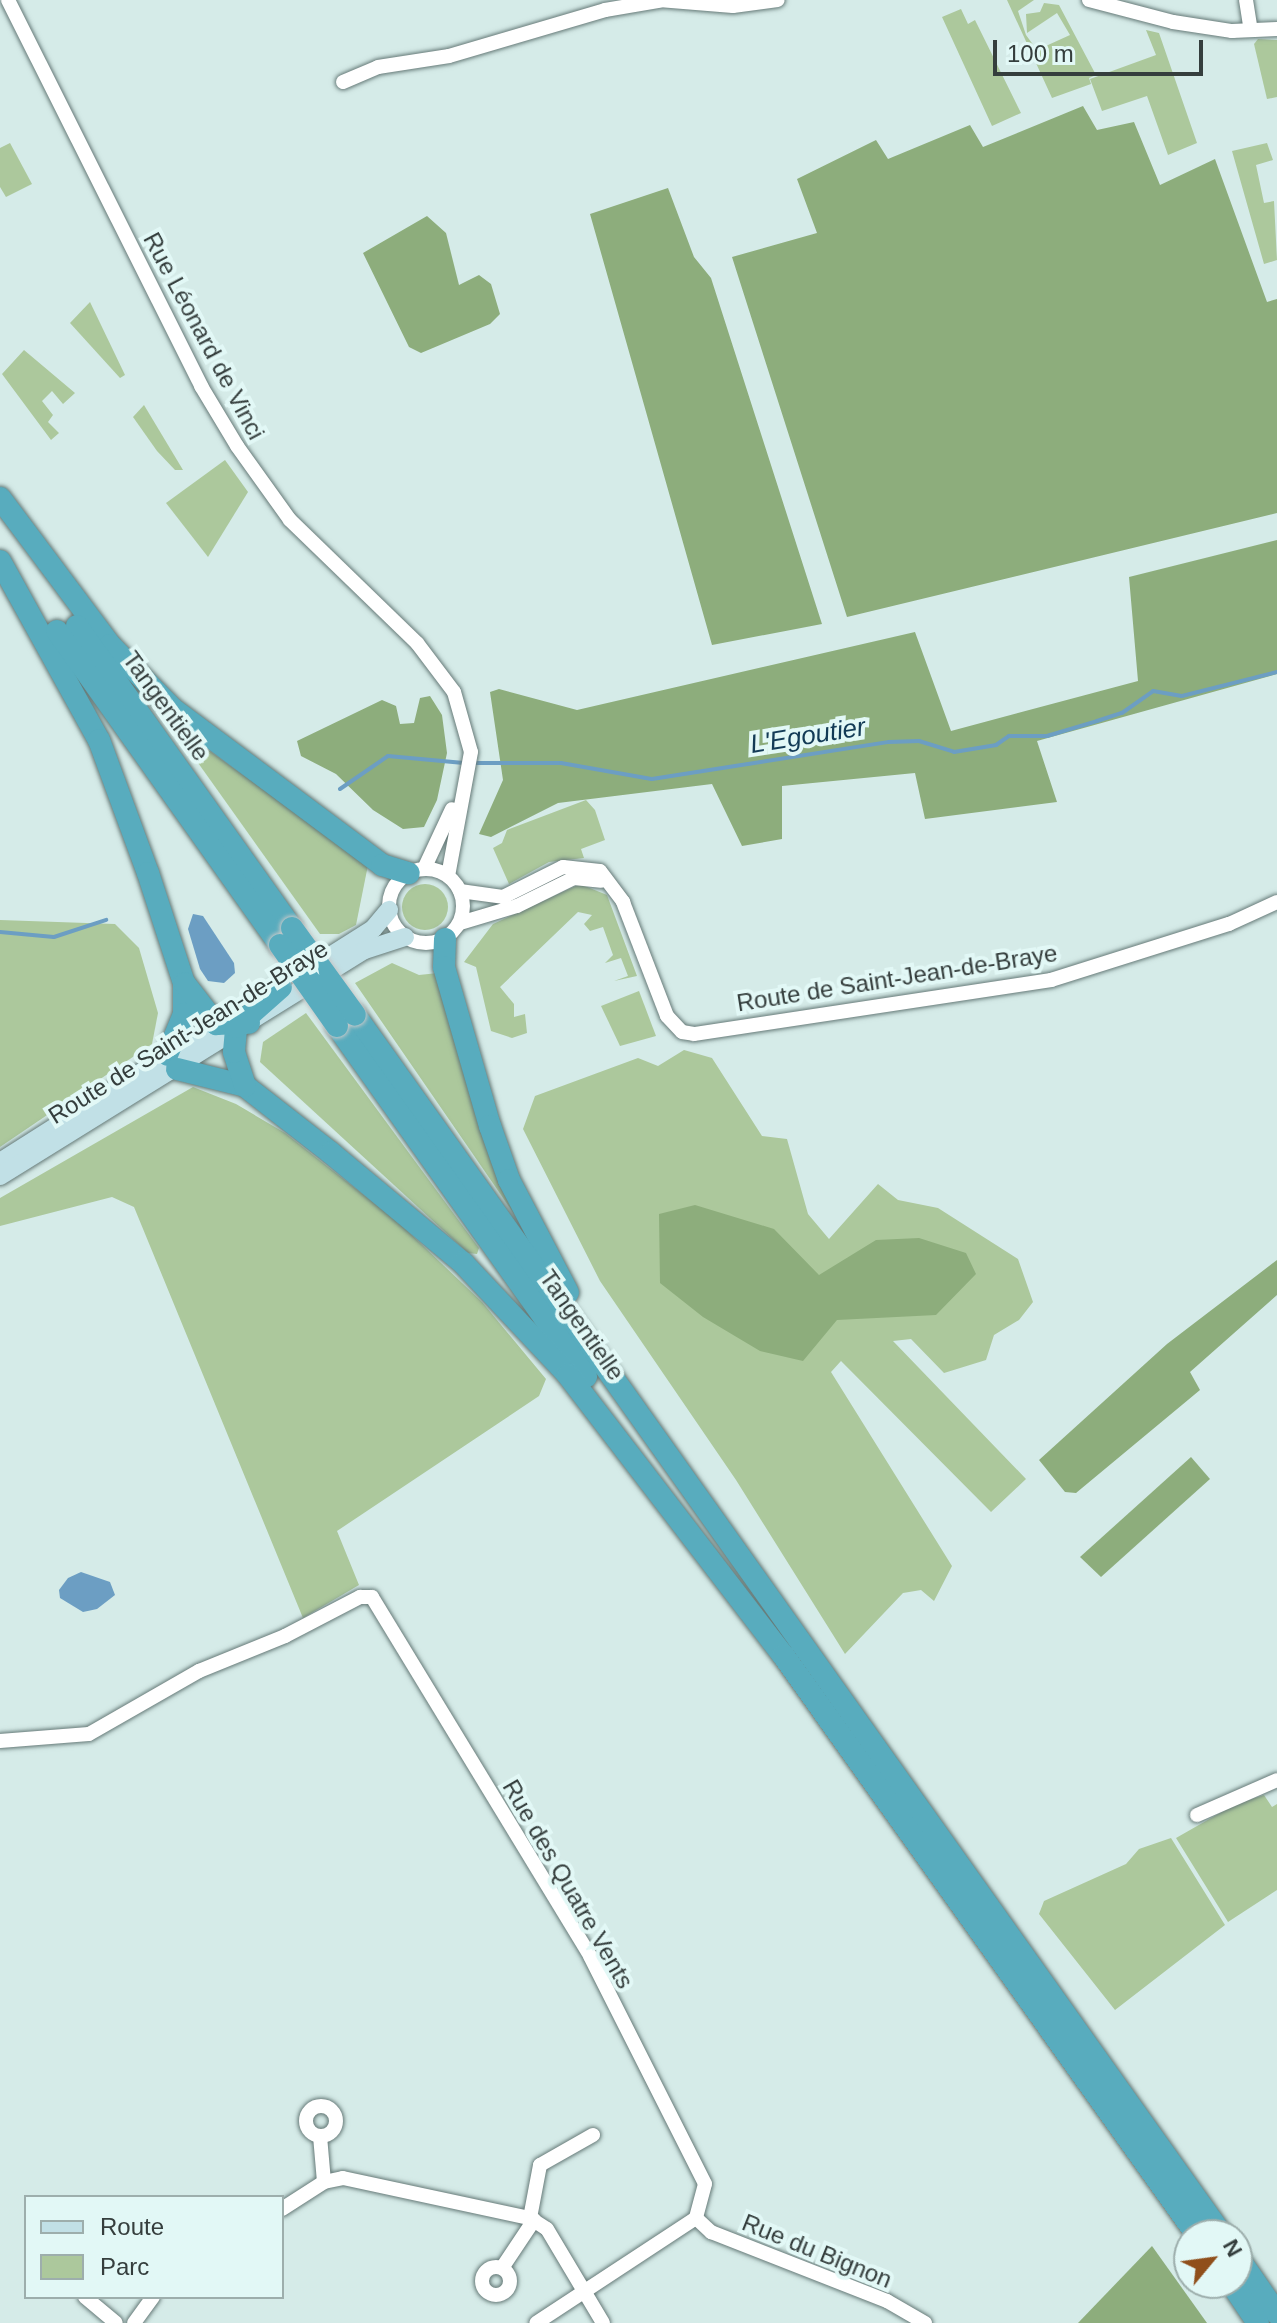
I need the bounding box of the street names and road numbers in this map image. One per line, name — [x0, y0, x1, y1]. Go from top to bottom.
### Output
street label: Rue Léonard de Vinci — [137, 228, 271, 444]
street label: Tangentielle — [117, 646, 215, 766]
street label: Route de Saint-Jean-de-Braye — [43, 934, 333, 1130]
street label: Route de Saint-Jean-de-Braye — [735, 938, 1059, 1018]
street label: Tangentielle — [533, 1264, 631, 1386]
street label: Rue des Quatre Vents — [496, 1775, 640, 1993]
street label: Rue du Bignon — [738, 2208, 896, 2294]

